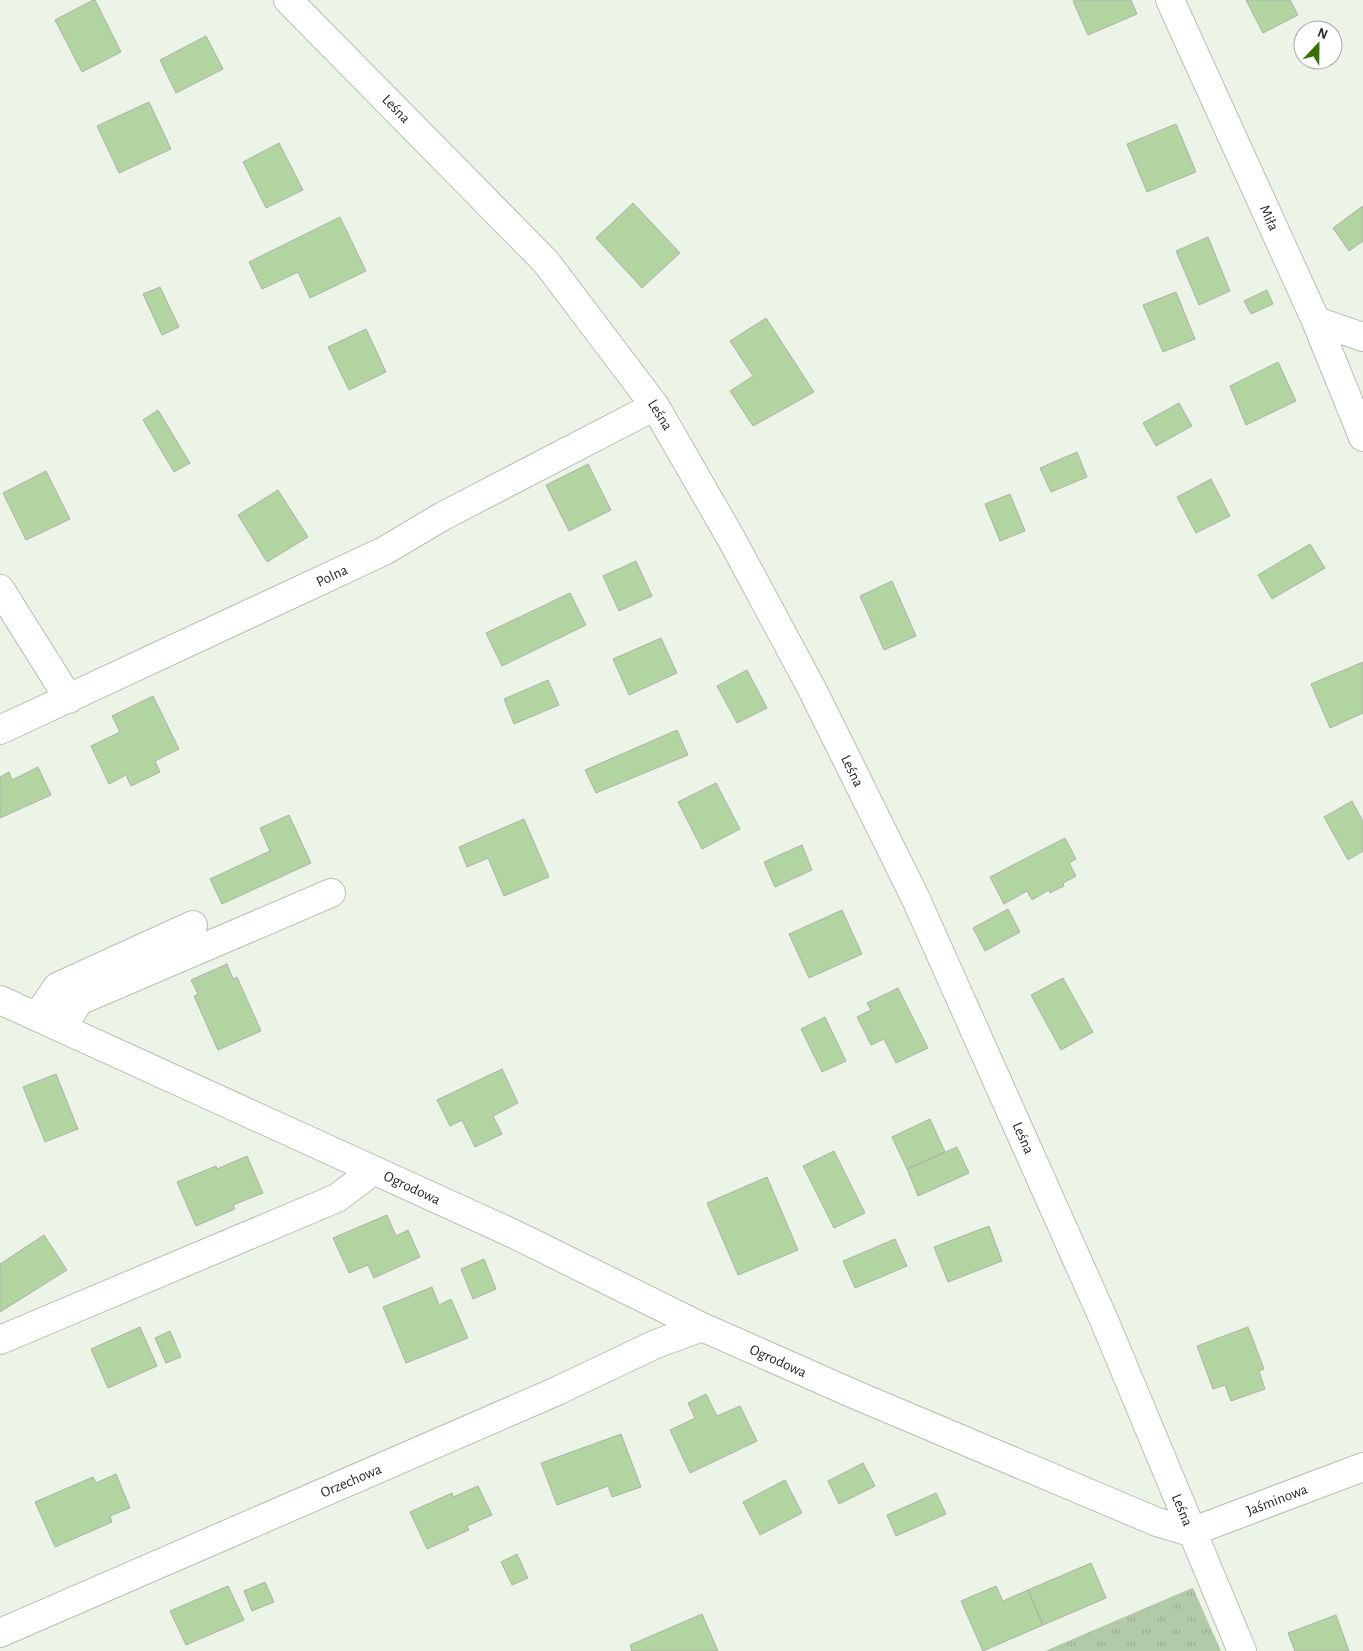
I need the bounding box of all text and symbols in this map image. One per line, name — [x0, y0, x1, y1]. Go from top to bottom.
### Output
north arrow — [1293, 20, 1343, 70]
text: N — [1315, 26, 1330, 42]
street label: Leśna — [379, 92, 413, 126]
street label: Miła — [1257, 203, 1281, 233]
street label: Leśna — [645, 397, 675, 433]
street label: Polna — [314, 562, 350, 590]
street label: Leśna — [838, 753, 866, 789]
street label: Leśna — [1009, 1120, 1037, 1156]
street label: Ogrodowa — [381, 1168, 443, 1208]
street label: Ogrodowa — [747, 1342, 809, 1380]
street label: Orzechowa — [318, 1461, 384, 1501]
street label: Jaśminowa — [1244, 1481, 1310, 1518]
street label: Leśna — [1169, 1492, 1195, 1528]

